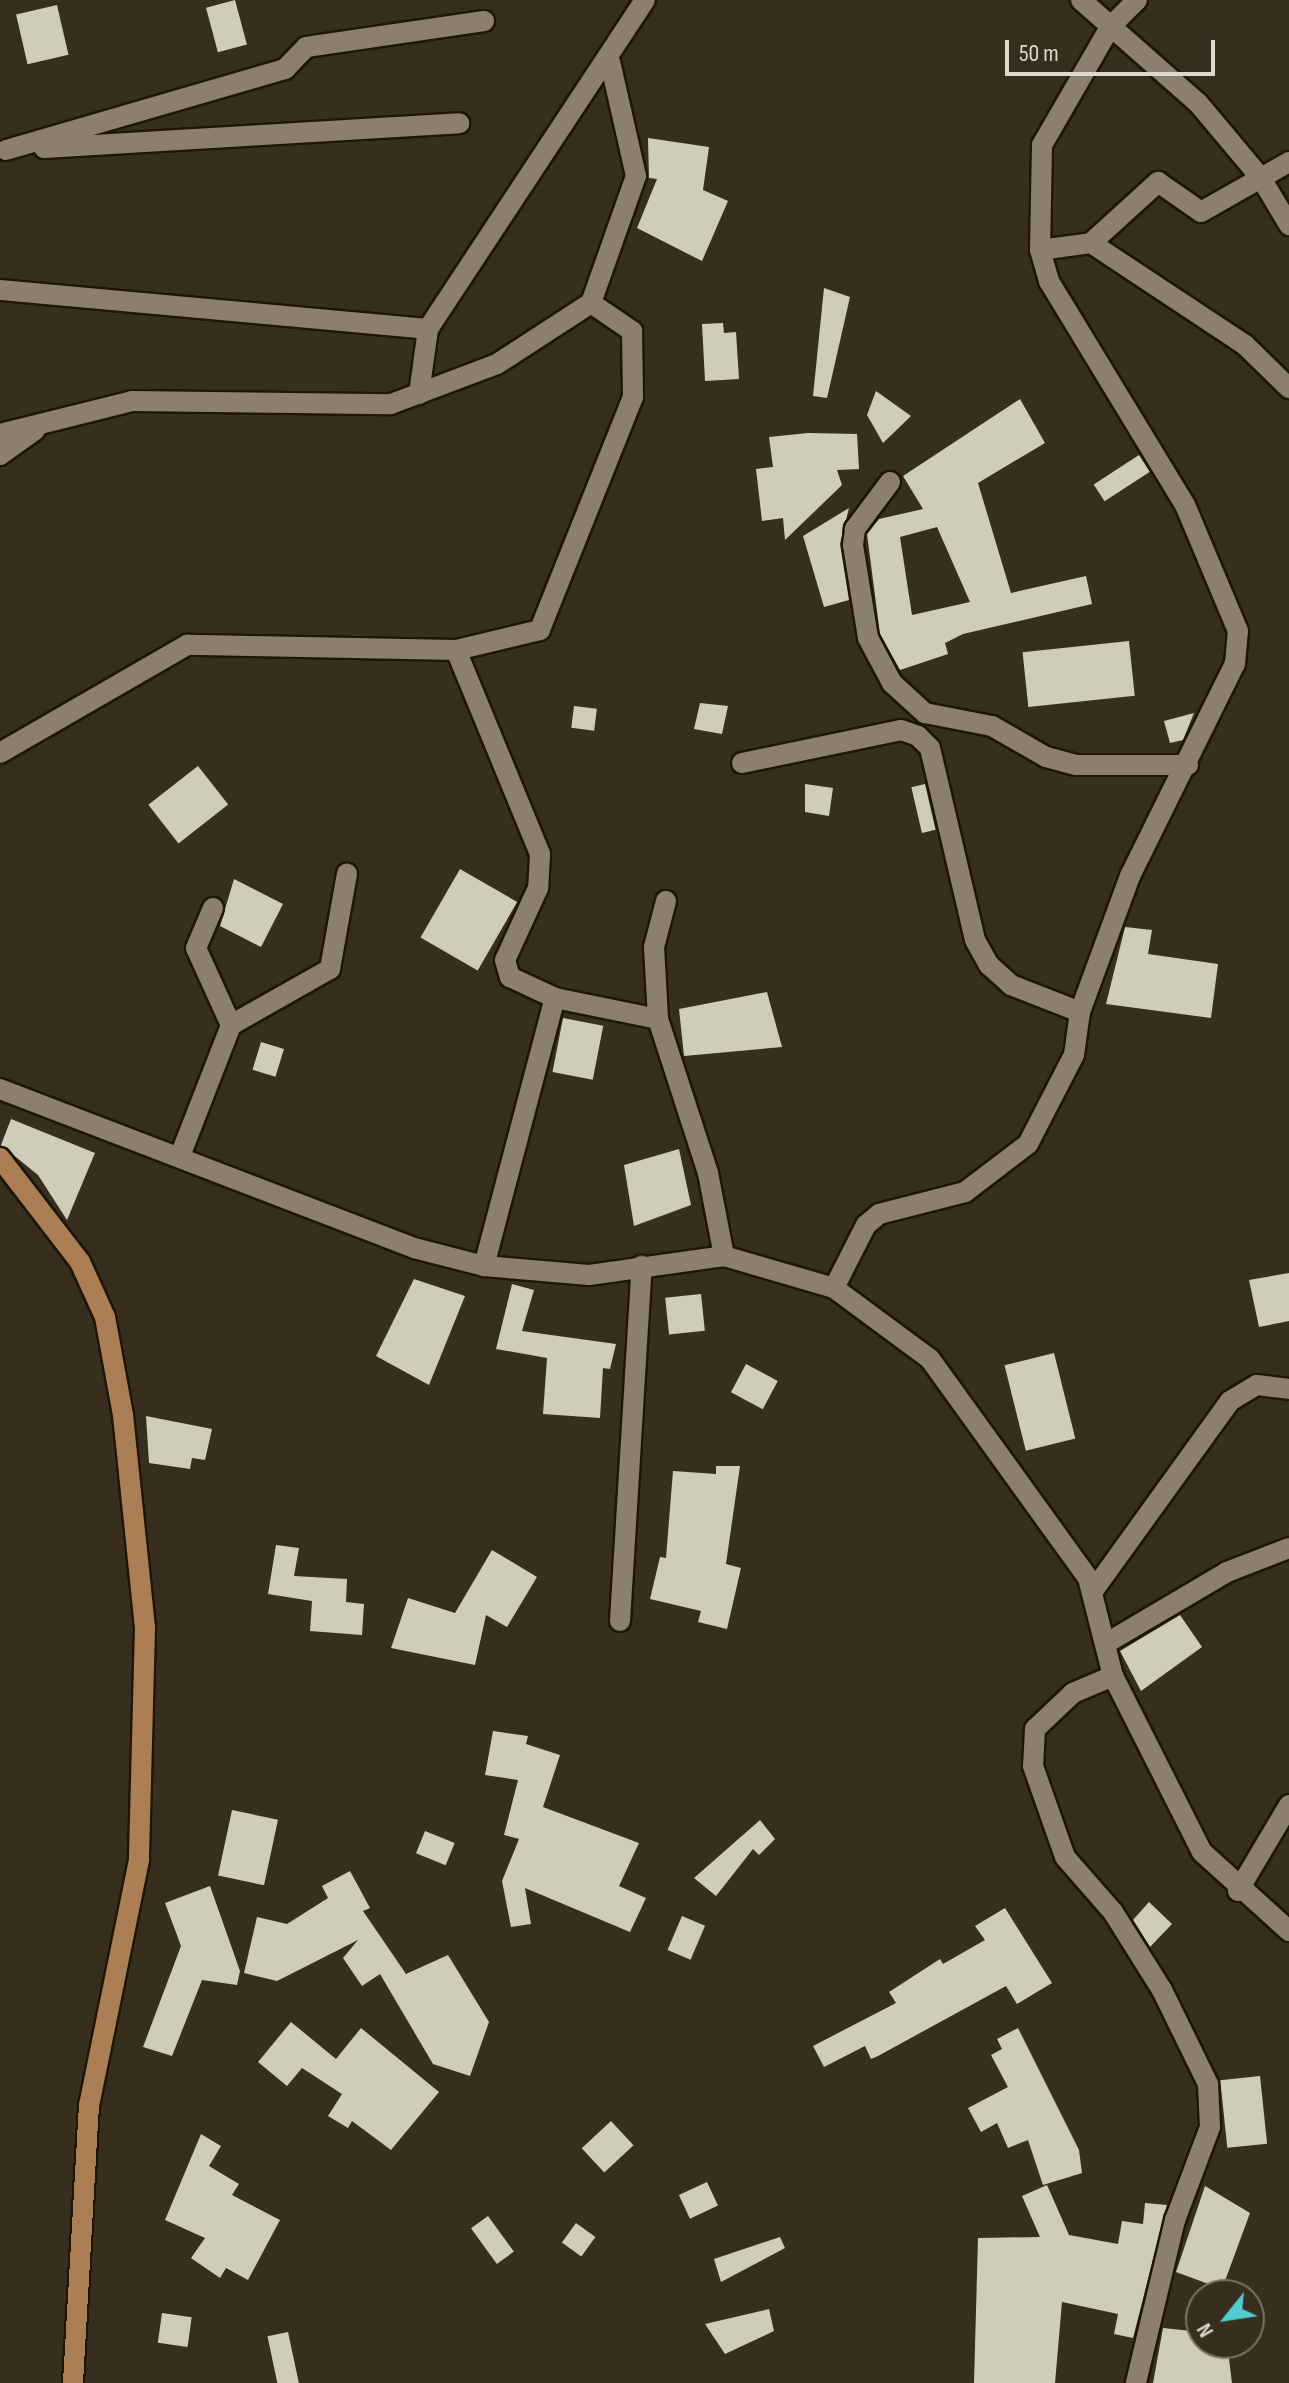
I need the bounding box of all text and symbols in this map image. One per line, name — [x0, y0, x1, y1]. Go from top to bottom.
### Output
scale bar — [1009, 24, 1219, 74]
text: 50 m — [1019, 39, 1059, 68]
north arrow — [1185, 2279, 1265, 2359]
text: N — [1191, 2318, 1220, 2342]

